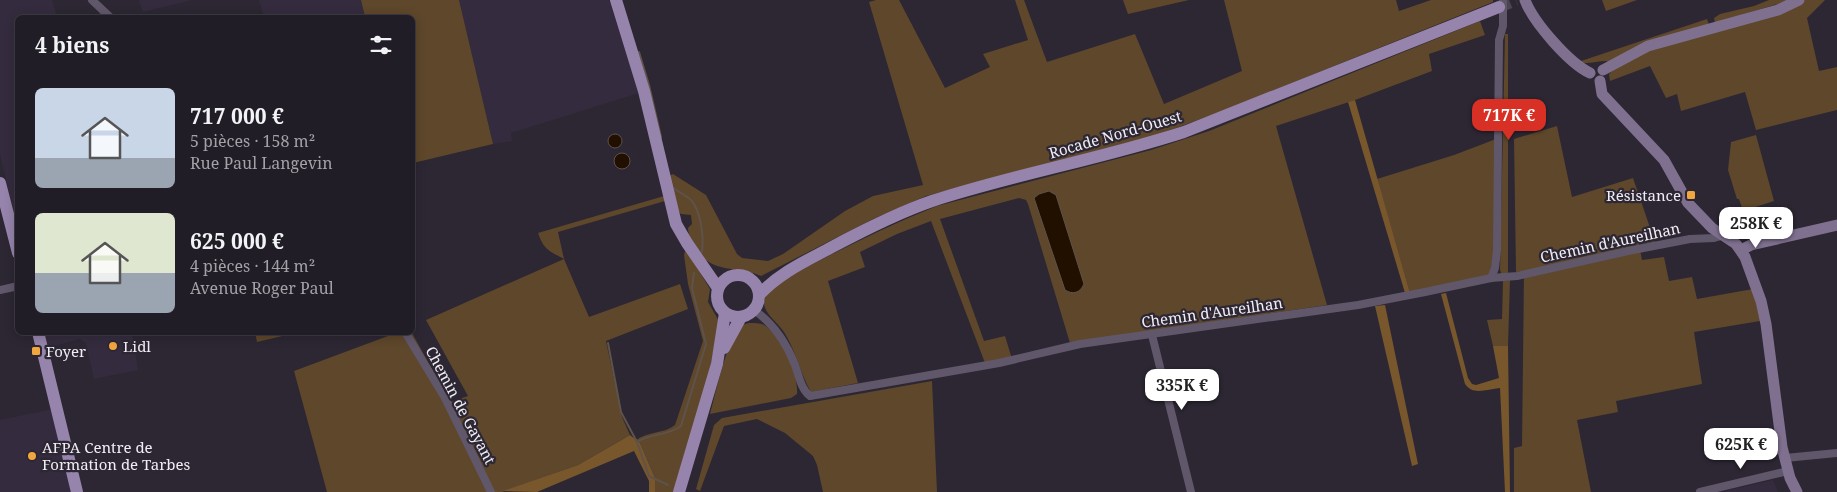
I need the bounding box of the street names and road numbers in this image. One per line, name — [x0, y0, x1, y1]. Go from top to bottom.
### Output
street label: Rocade Nord-Ouest — [1046, 105, 1184, 163]
street label: Chemin d'Aureilhan — [1538, 217, 1682, 267]
street label: Chemin d'Aureilhan — [1140, 292, 1284, 332]
street label: Chemin de Gayant — [421, 342, 501, 468]

